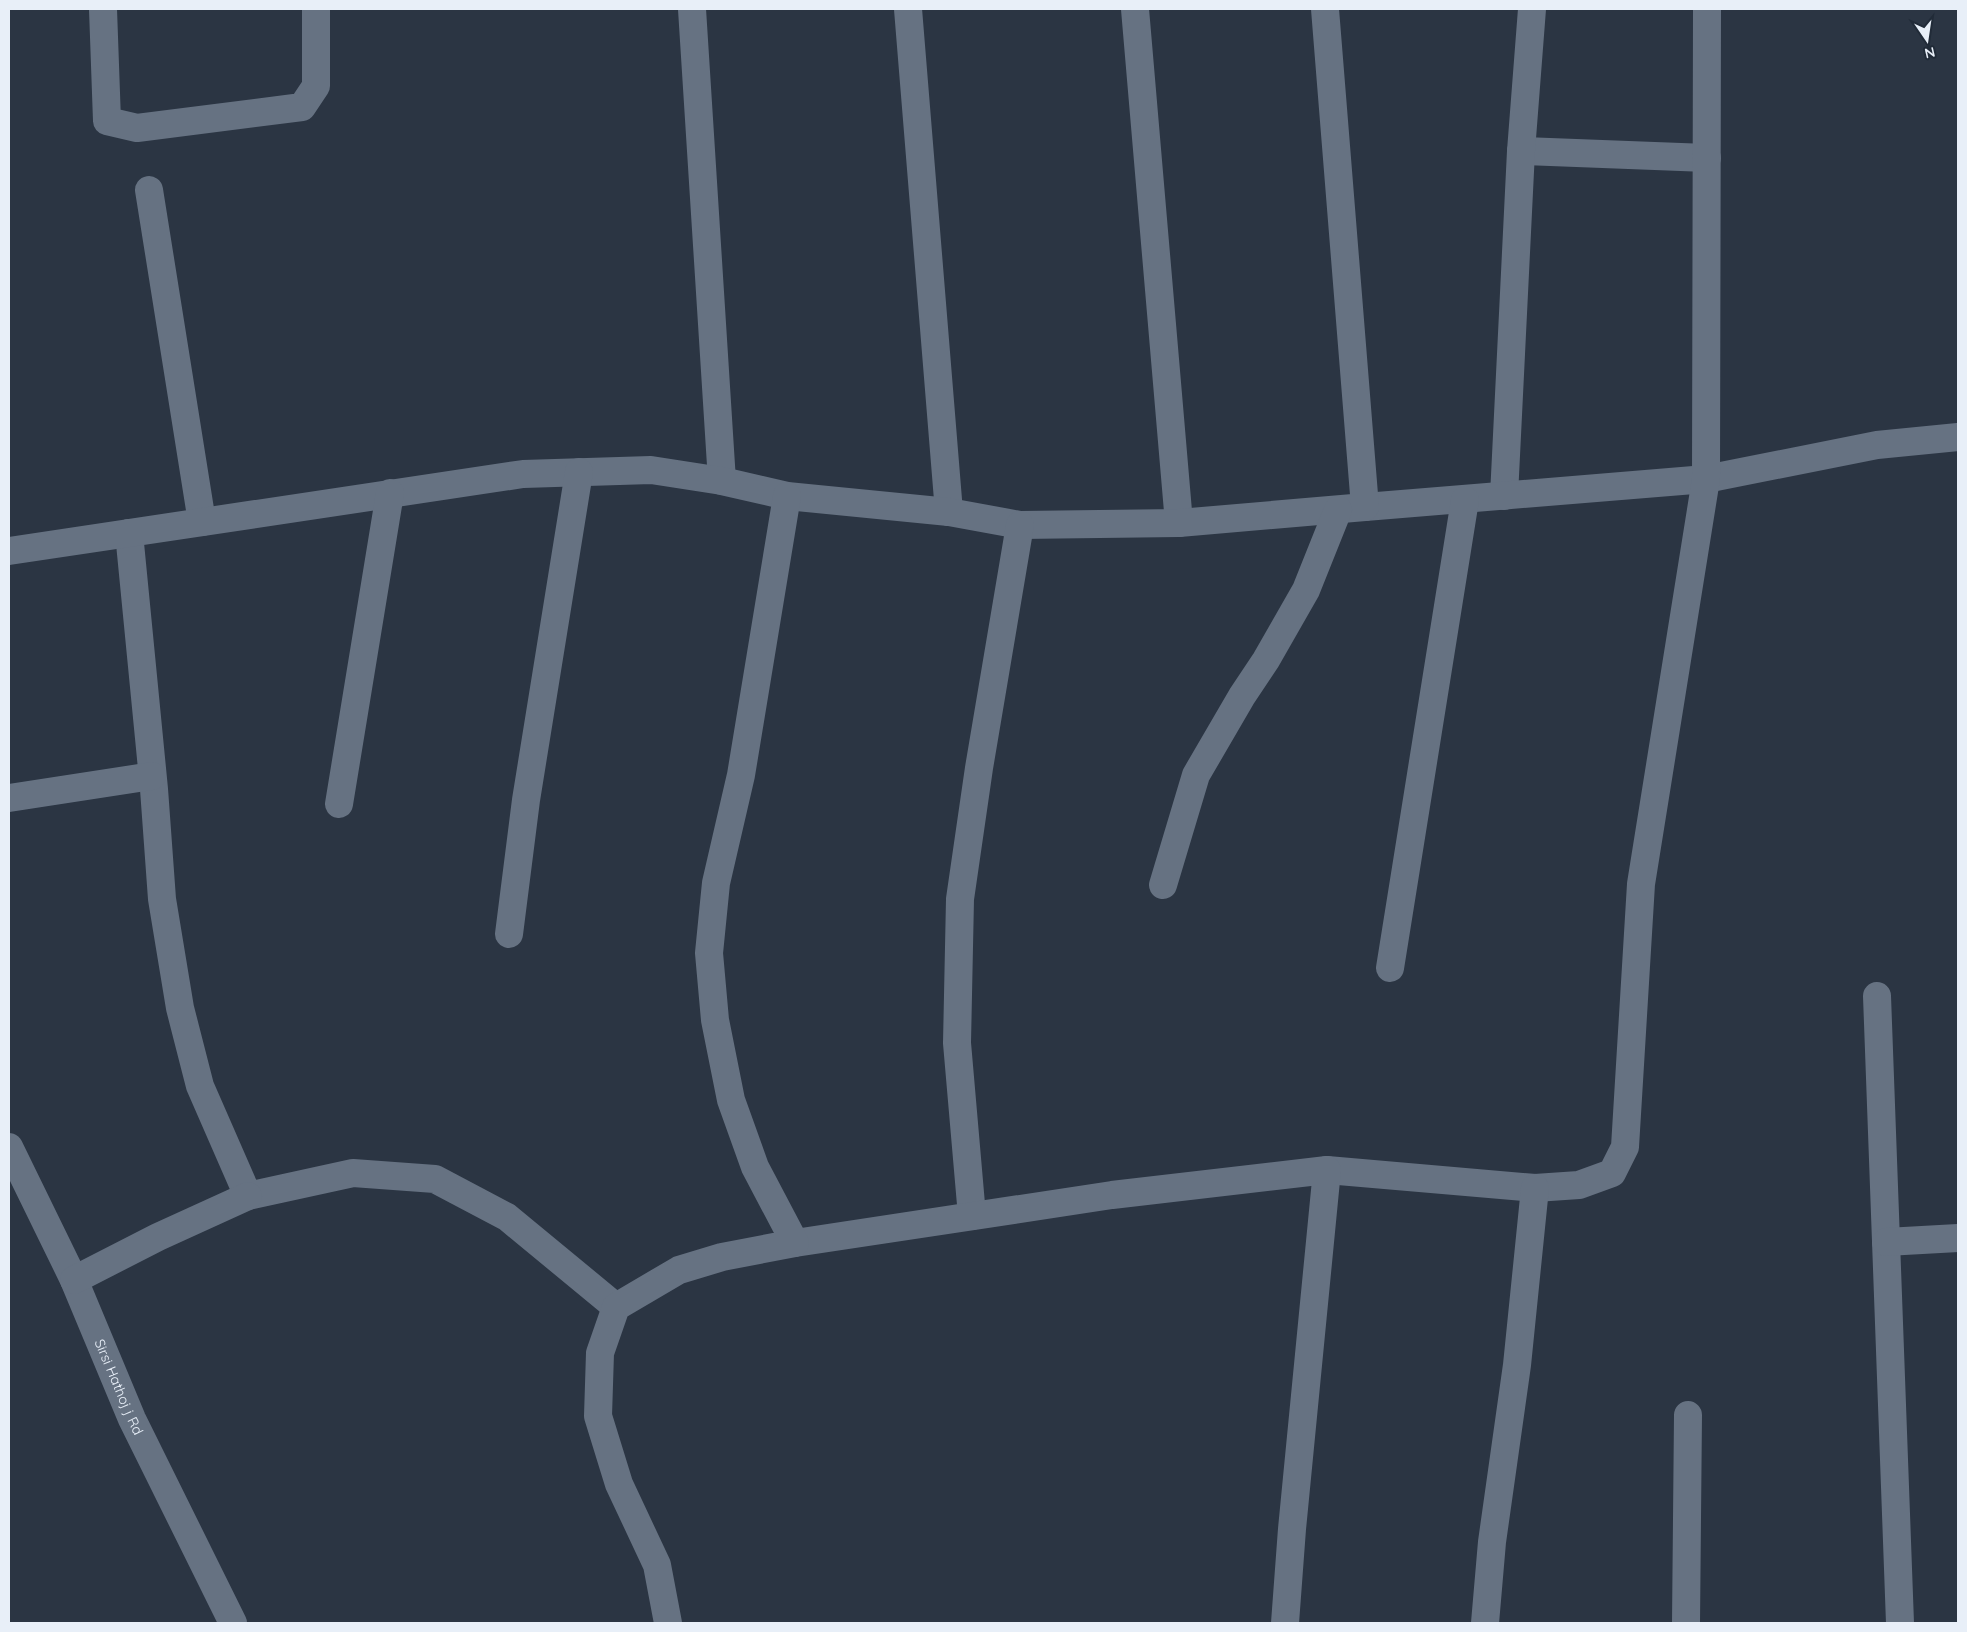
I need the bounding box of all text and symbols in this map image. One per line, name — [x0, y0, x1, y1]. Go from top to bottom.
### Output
north arrow — [1902, 15, 1952, 65]
text: N — [1923, 43, 1937, 63]
street label: Sirsi Hathoj j Rd — [91, 1336, 147, 1438]

